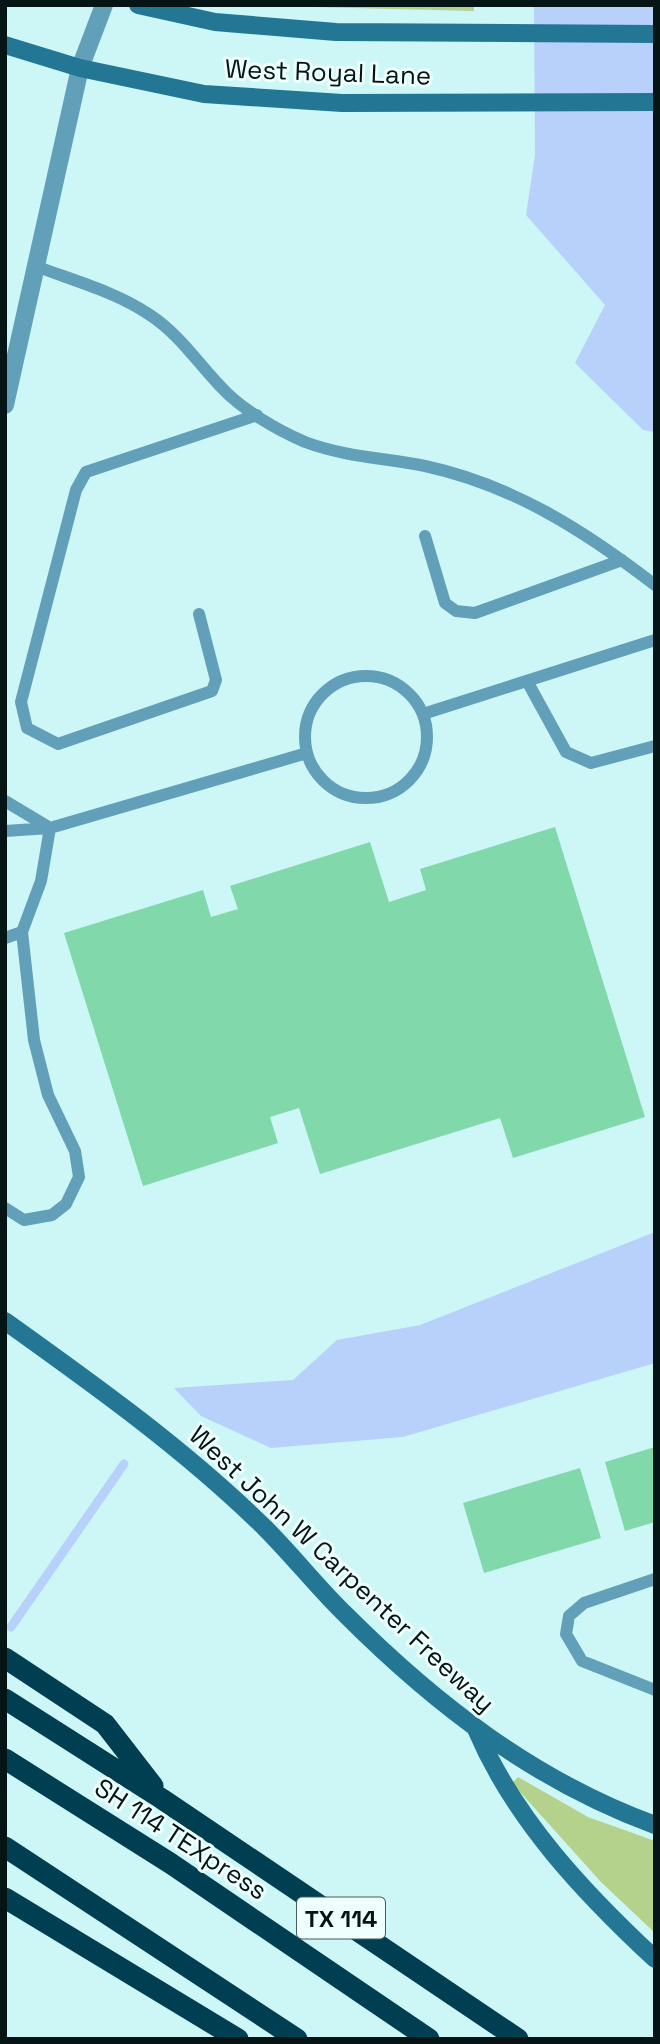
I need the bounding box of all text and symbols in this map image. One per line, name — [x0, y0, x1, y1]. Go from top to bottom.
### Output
street label: West Royal Lane — [224, 51, 432, 93]
street label: West John W Carpenter Freeway — [182, 1418, 502, 1720]
street label: SH 114 TEXpress — [88, 1771, 274, 1907]
road number: TX 114 — [297, 1898, 385, 1938]

